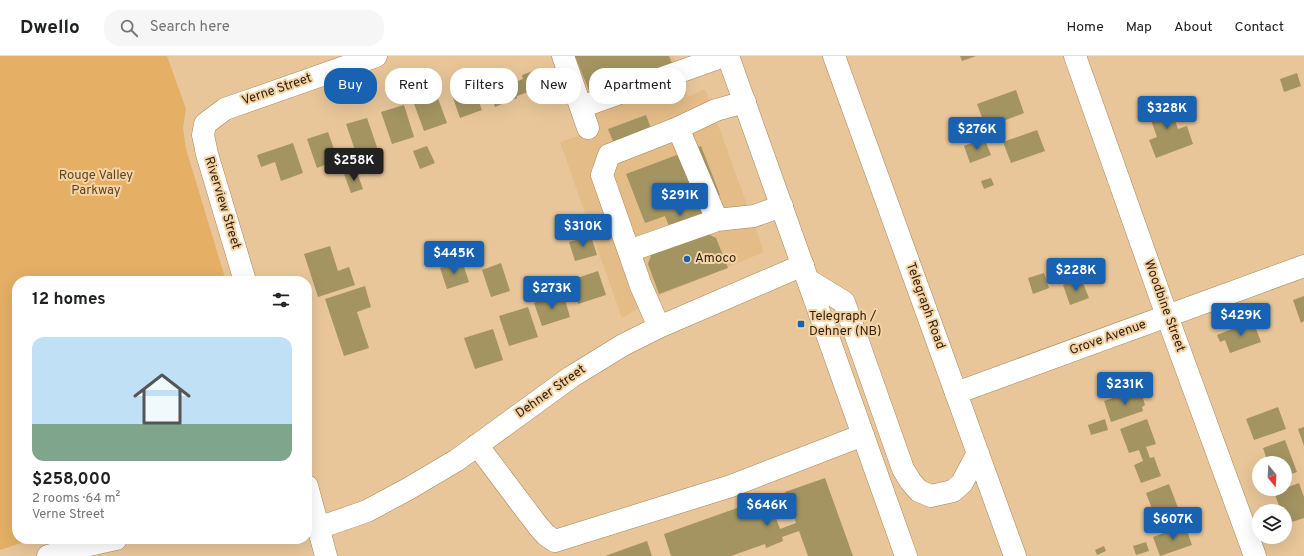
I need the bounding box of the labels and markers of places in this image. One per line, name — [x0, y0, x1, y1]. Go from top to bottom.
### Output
pin: $328K — [1139, 96, 1195, 130]
pin: $276K — [949, 117, 1005, 151]
pin: $258K — [326, 148, 382, 182]
pin: $291K — [652, 183, 708, 217]
pin: $310K — [555, 214, 611, 248]
pin: $445K — [426, 241, 482, 275]
place label: Amoco — [695, 251, 736, 267]
marker: Amoco — [682, 254, 692, 264]
pin: $228K — [1048, 258, 1104, 292]
pin: $273K — [524, 276, 580, 310]
pin: $429K — [1213, 303, 1269, 337]
place label: Telegraph / Dehner (NB) — [809, 309, 881, 340]
marker: Telegraph / Dehner (NB) — [796, 319, 806, 329]
pin: $231K — [1097, 372, 1153, 406]
pin: $646K — [739, 493, 795, 527]
pin: $607K — [1145, 507, 1201, 541]

